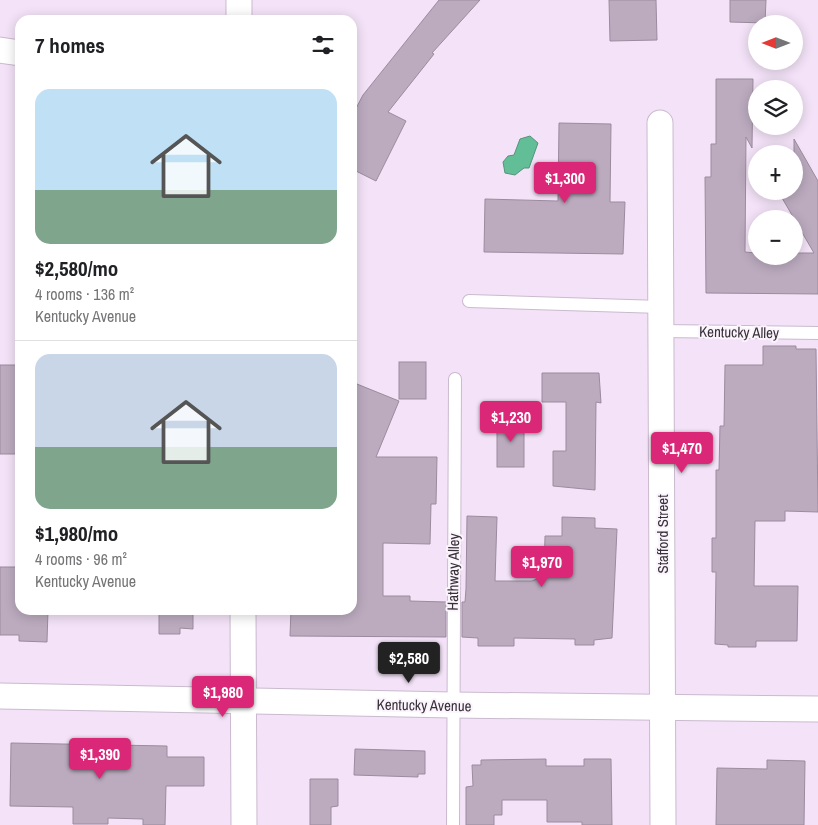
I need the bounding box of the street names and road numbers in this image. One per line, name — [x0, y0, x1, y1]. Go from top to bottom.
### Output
street label: Kentucky Alley — [699, 321, 780, 343]
street label: Stafford Street — [652, 494, 673, 574]
street label: Hathway Alley — [442, 532, 464, 611]
street label: Kentucky Avenue — [376, 694, 472, 716]

